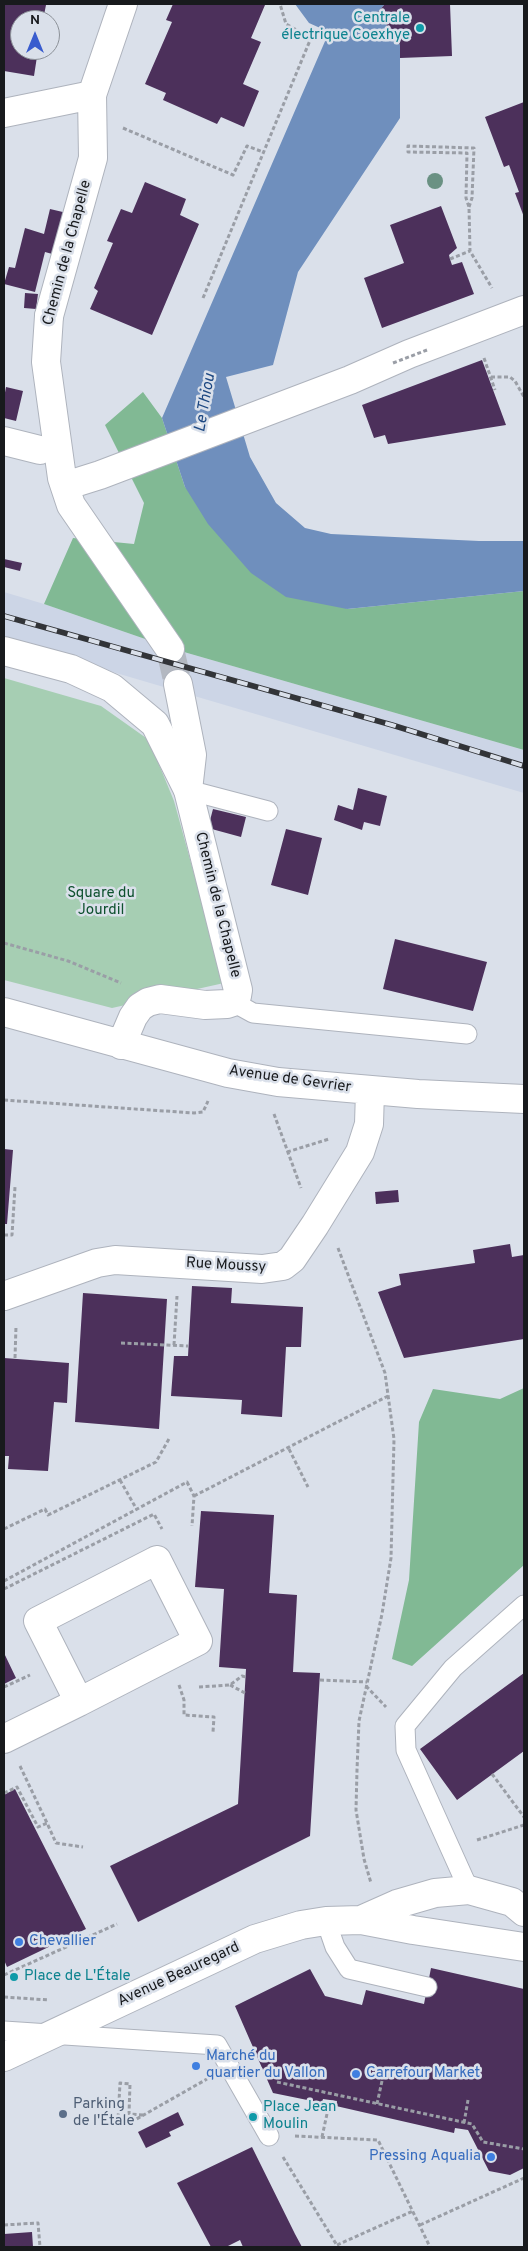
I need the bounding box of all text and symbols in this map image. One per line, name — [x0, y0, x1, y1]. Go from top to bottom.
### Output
north arrow — [10, 10, 60, 60]
place label: Centrale électrique Coexhye — [281, 10, 410, 45]
text: N — [30, 12, 40, 29]
marker: Centrale électrique Coexhye — [414, 22, 426, 34]
street label: Chemin de la Chapelle — [40, 178, 96, 328]
water label: Le Thiou — [191, 372, 221, 434]
street label: Chemin de la Chapelle — [190, 830, 244, 980]
park label: Square du Jourdil — [67, 885, 135, 920]
street label: Avenue de Gevrier — [228, 1063, 352, 1097]
street label: Rue Moussy — [185, 1255, 267, 1277]
place label: Chevallier — [29, 1933, 96, 1951]
marker: Chevallier — [13, 1936, 25, 1948]
street label: Avenue Beauregard — [115, 1939, 243, 2011]
place label: Place de L'Étale — [24, 1968, 131, 1986]
marker: Place de L'Étale — [8, 1971, 20, 1983]
place label: Marché du quartier du Vallon — [206, 2048, 326, 2083]
marker: Marché du quartier du Vallon — [190, 2060, 202, 2072]
place label: Carrefour Market — [366, 2065, 480, 2083]
marker: Carrefour Market — [350, 2068, 362, 2080]
place label: Parking de l'Étale — [73, 2096, 134, 2131]
place label: Place Jean Moulin — [263, 2099, 336, 2134]
marker: Parking de l'Étale — [57, 2108, 69, 2120]
marker: Place Jean Moulin — [247, 2111, 259, 2123]
place label: Pressing Aqualia — [369, 2148, 481, 2166]
marker: Pressing Aqualia — [485, 2151, 497, 2163]

